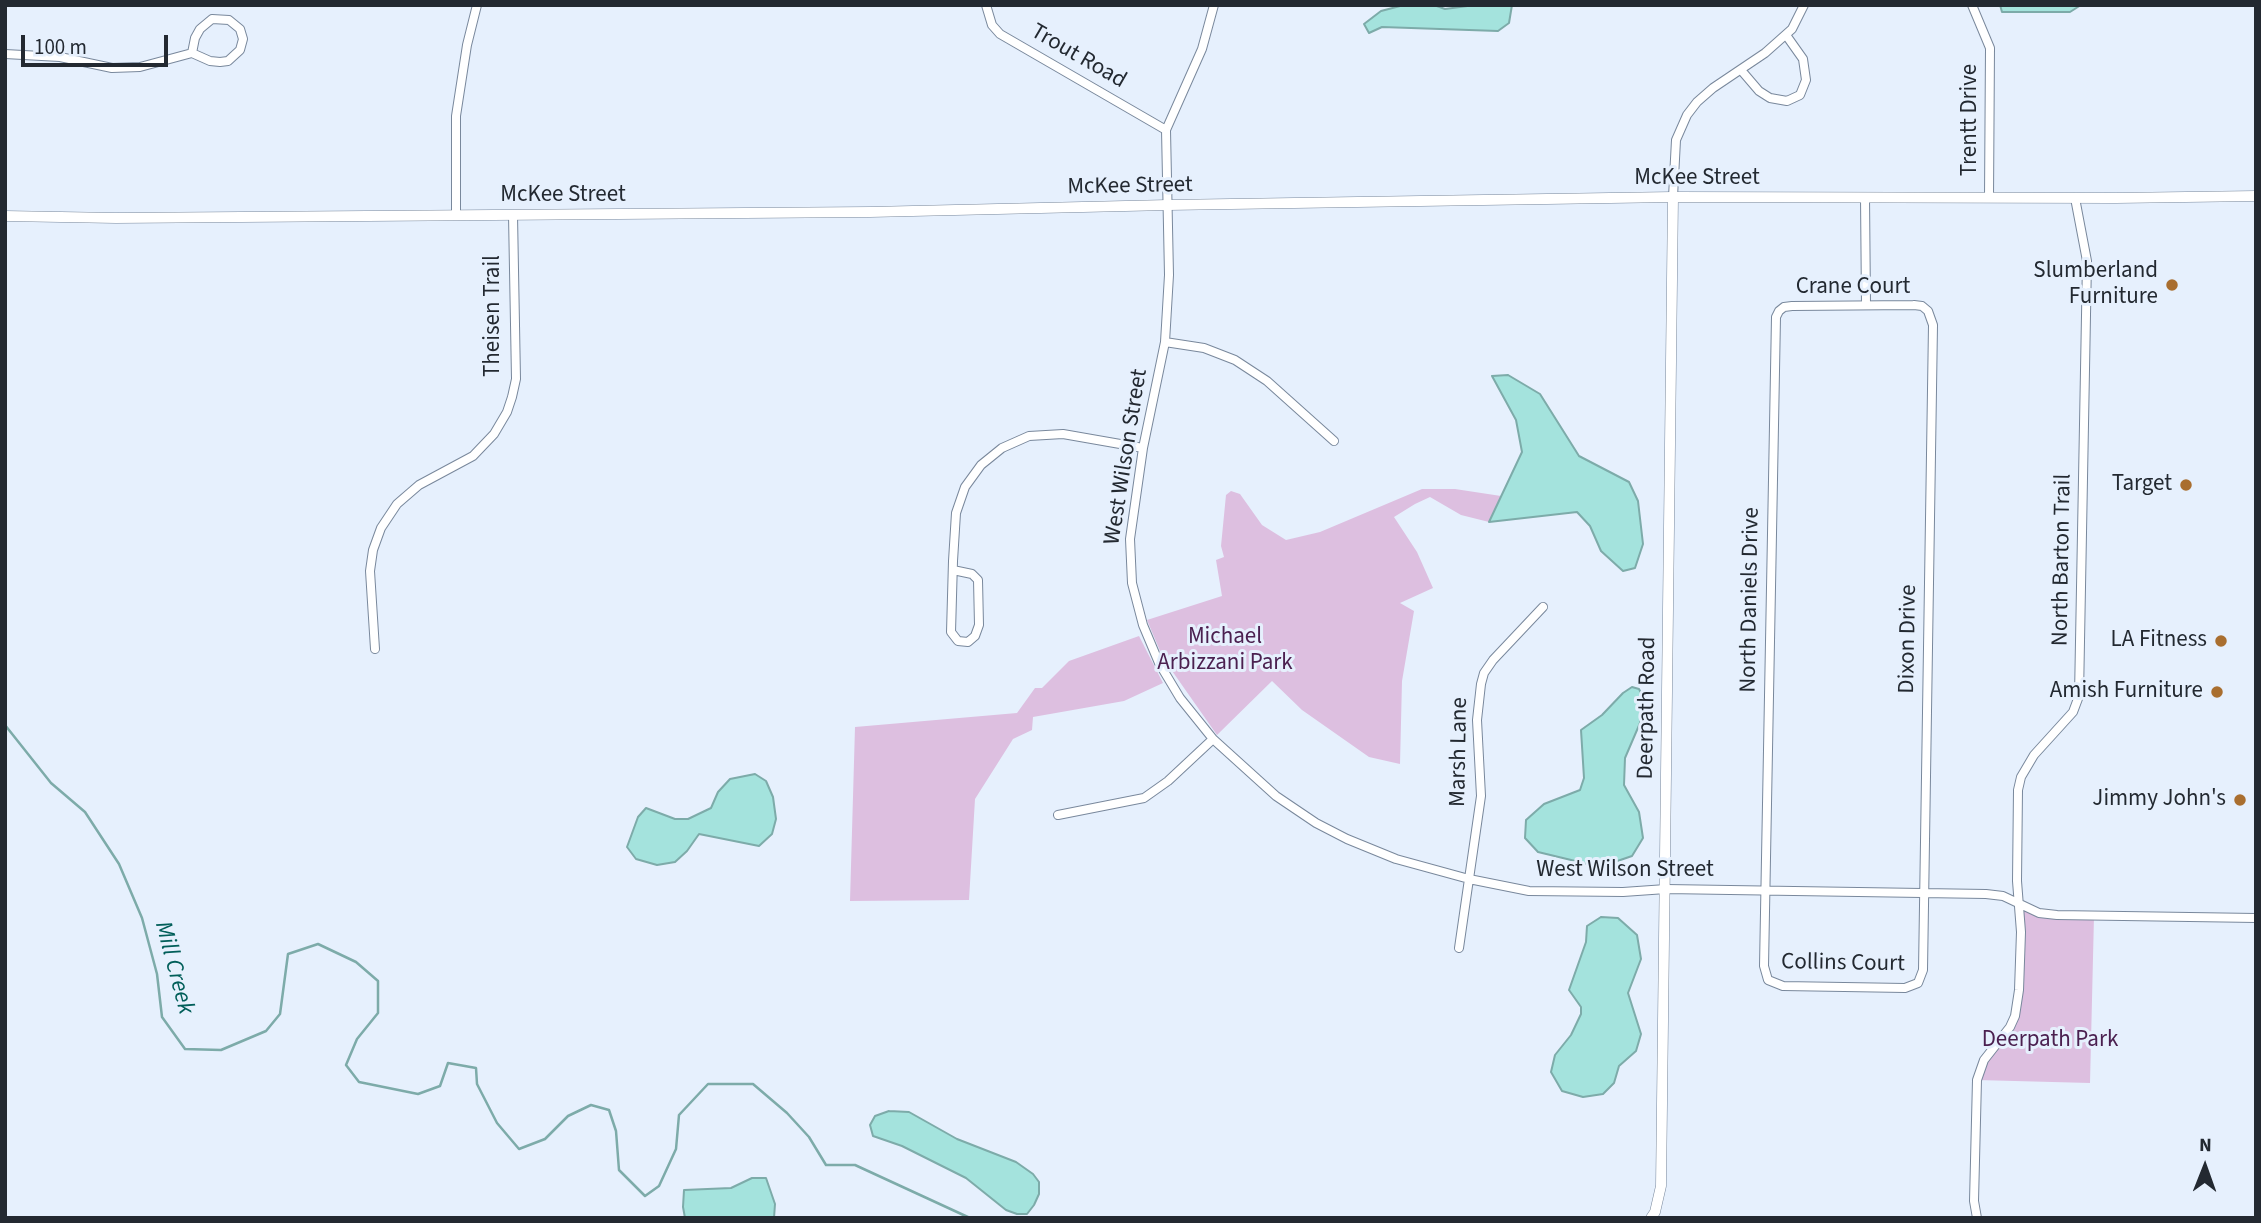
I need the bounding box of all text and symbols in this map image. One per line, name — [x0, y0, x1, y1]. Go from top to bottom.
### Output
street label: Trout Road — [1025, 19, 1131, 95]
scale bar — [24, 21, 172, 65]
text: 100 m — [34, 32, 87, 62]
street label: Trentt Drive — [1957, 64, 1985, 176]
street label: McKee Street — [1634, 165, 1760, 193]
street label: McKee Street — [1067, 172, 1193, 202]
street label: McKee Street — [500, 182, 626, 210]
street label: Theisen Trail — [480, 255, 508, 377]
place label: Slumberland Furniture — [2033, 258, 2158, 312]
street label: Crane Court — [1796, 274, 1910, 302]
marker: Slumberland Furniture — [2164, 277, 2180, 293]
street label: West Wilson Street — [1099, 367, 1155, 547]
place label: Target — [2112, 471, 2172, 499]
street label: North Barton Trail — [2048, 474, 2078, 646]
marker: Target — [2178, 477, 2194, 493]
street label: North Daniels Drive — [1736, 507, 1766, 693]
street label: Dixon Drive — [1894, 584, 1924, 694]
park label: Michael Arbizzani Park — [1157, 624, 1293, 678]
place label: LA Fitness — [2111, 627, 2207, 655]
marker: LA Fitness — [2213, 633, 2229, 649]
street label: Deerpath Road — [1633, 636, 1663, 780]
place label: Amish Furniture — [2050, 678, 2203, 706]
marker: Amish Furniture — [2209, 684, 2225, 700]
street label: Marsh Lane — [1445, 697, 1475, 807]
place label: Jimmy John's — [2092, 786, 2226, 814]
marker: Jimmy John's — [2232, 792, 2248, 808]
street label: West Wilson Street — [1536, 857, 1714, 885]
water label: Mill Creek — [147, 918, 199, 1018]
street label: Collins Court — [1781, 949, 1905, 979]
park label: Deerpath Park — [1982, 1027, 2118, 1055]
north arrow — [2170, 1132, 2240, 1202]
text: N — [2199, 1132, 2212, 1159]

